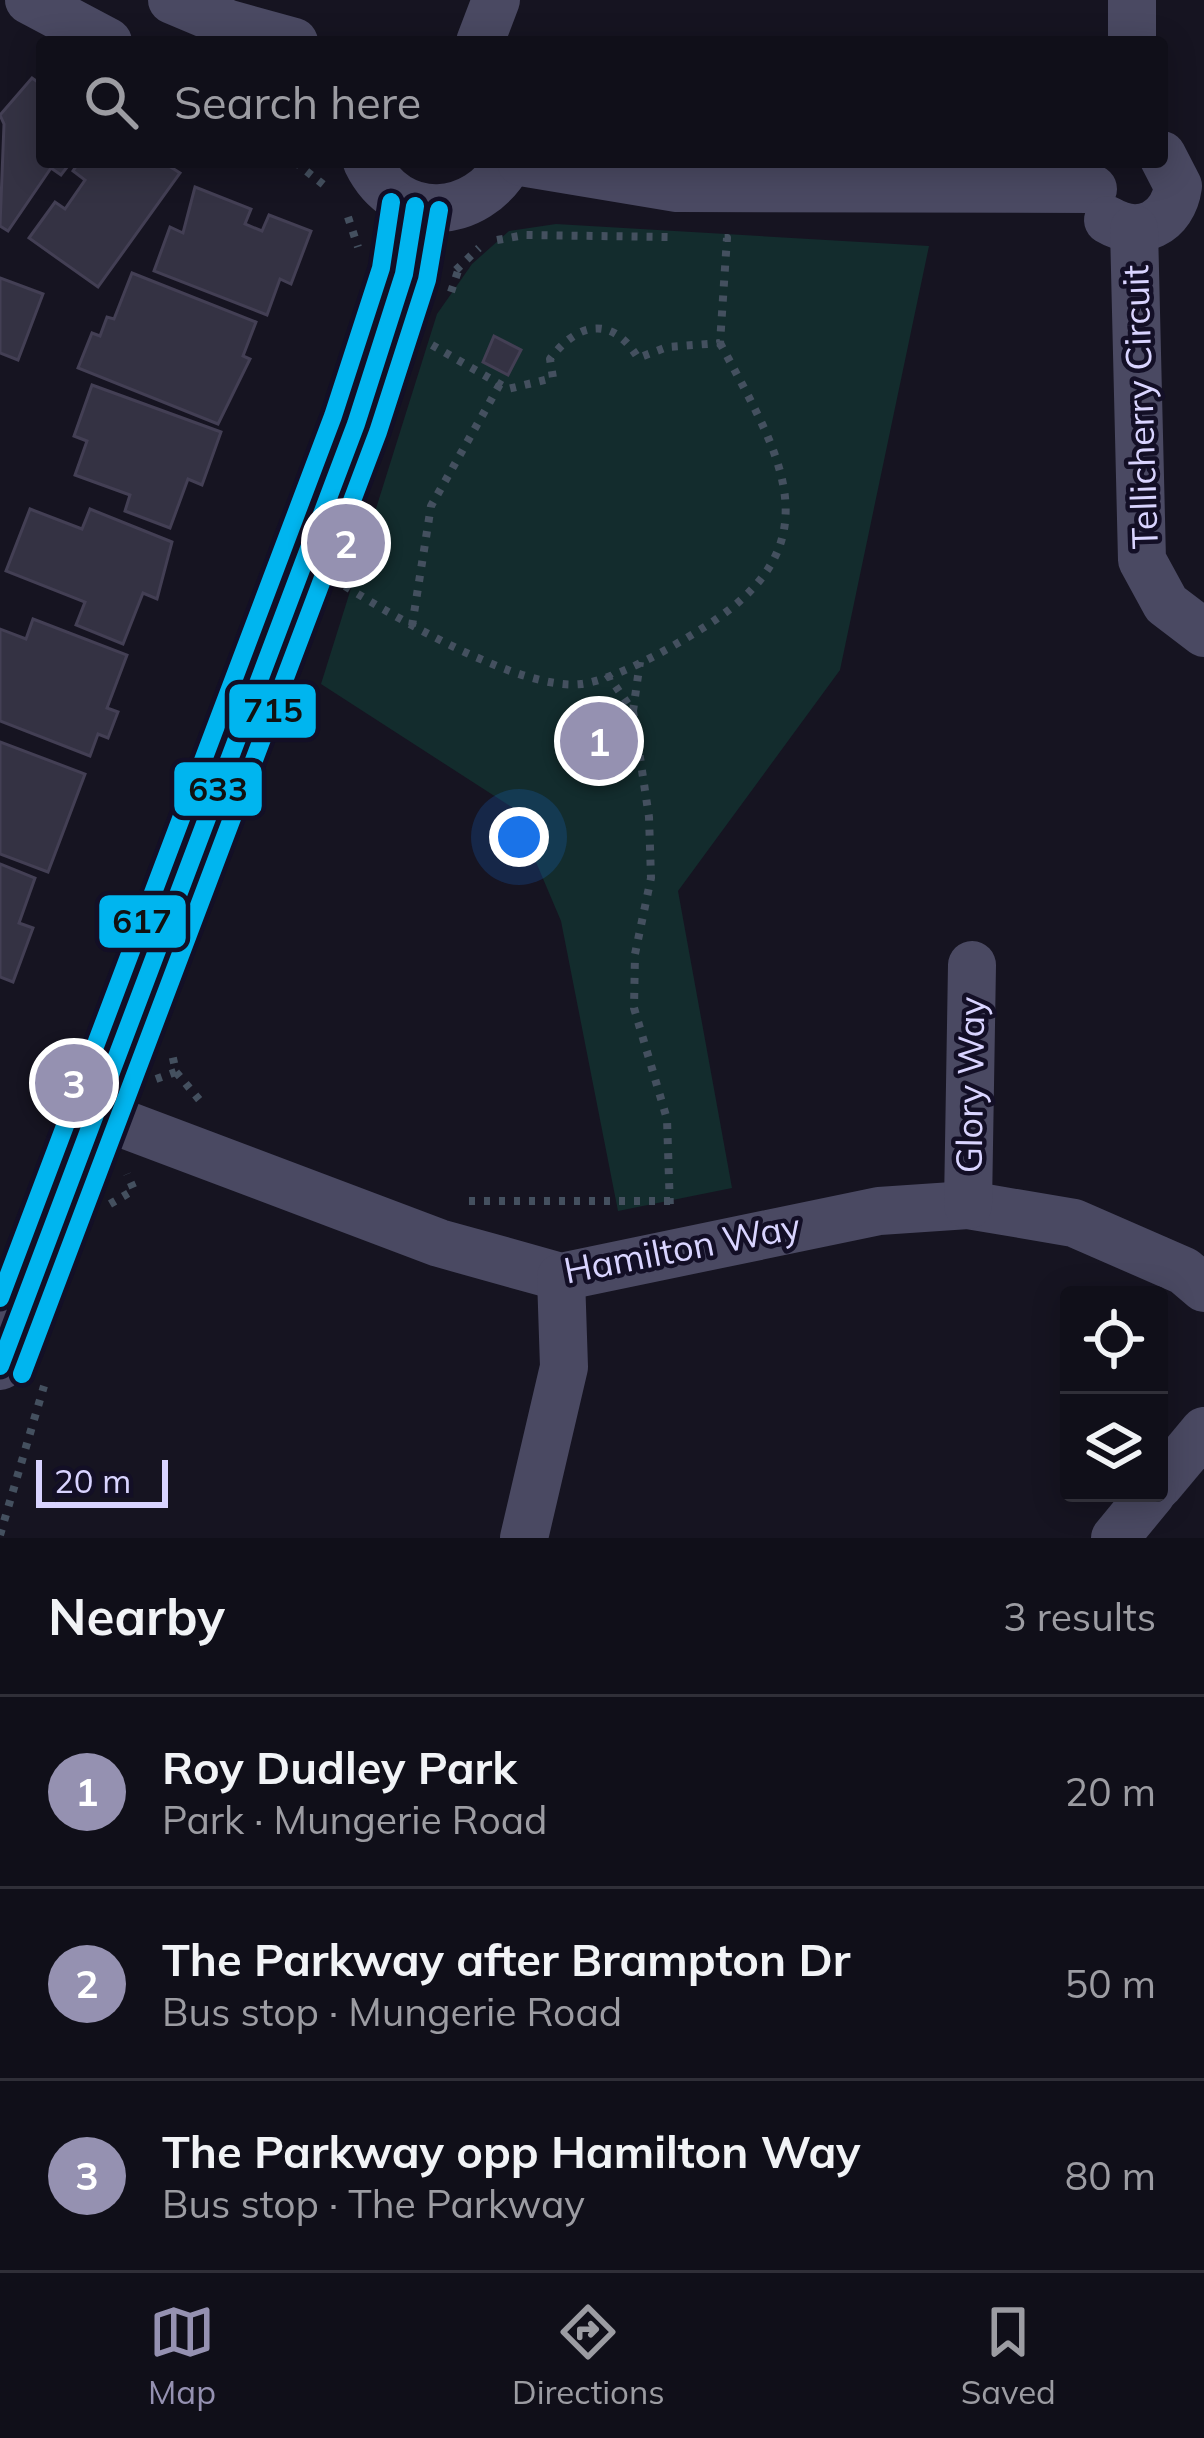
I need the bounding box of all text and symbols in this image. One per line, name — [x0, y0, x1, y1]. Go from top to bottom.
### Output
search box — [36, 36, 1168, 168]
icon: search — [78, 69, 144, 135]
text: Search here — [174, 74, 421, 130]
street label: Tellicherry Circuit — [1112, 264, 1167, 550]
pin: 2 — [307, 498, 385, 588]
line badge: 715 — [227, 682, 318, 740]
text: 715 — [243, 689, 303, 730]
pin: 1 — [560, 696, 638, 786]
line badge: 633 — [172, 760, 264, 818]
text: 633 — [188, 768, 248, 809]
your location — [489, 807, 549, 867]
line badge: 617 — [97, 893, 188, 950]
text: 617 — [112, 900, 172, 941]
street label: Glory Way — [945, 996, 994, 1174]
pin: 3 — [35, 1038, 113, 1128]
street label: Hamilton Way — [560, 1203, 804, 1292]
map controls — [1060, 1286, 1168, 1502]
button: locate — [1060, 1286, 1168, 1394]
button: layers — [1060, 1394, 1168, 1502]
scale bar — [36, 1454, 168, 1507]
text: 20 m — [54, 1460, 131, 1501]
text: Nearby — [48, 1584, 225, 1648]
text: 3 results — [1003, 1592, 1156, 1641]
text: Roy Dudley Park — [162, 1739, 517, 1795]
text: 1 — [75, 1767, 99, 1816]
text: 20 m — [1065, 1767, 1156, 1816]
text: Park · Mungerie Road — [162, 1795, 547, 1844]
text: The Parkway after Brampton Dr — [162, 1931, 850, 1987]
text: 2 — [75, 1959, 99, 2008]
text: 50 m — [1065, 1959, 1156, 2008]
text: Bus stop · Mungerie Road — [162, 1987, 622, 2036]
text: The Parkway opp Hamilton Way — [162, 2123, 861, 2179]
text: 3 — [75, 2151, 99, 2200]
text: 80 m — [1065, 2151, 1156, 2200]
text: Bus stop · The Parkway — [162, 2179, 585, 2228]
tab: Map — [148, 2299, 216, 2412]
tab: Directions — [512, 2299, 665, 2412]
tab: Saved — [961, 2299, 1056, 2412]

